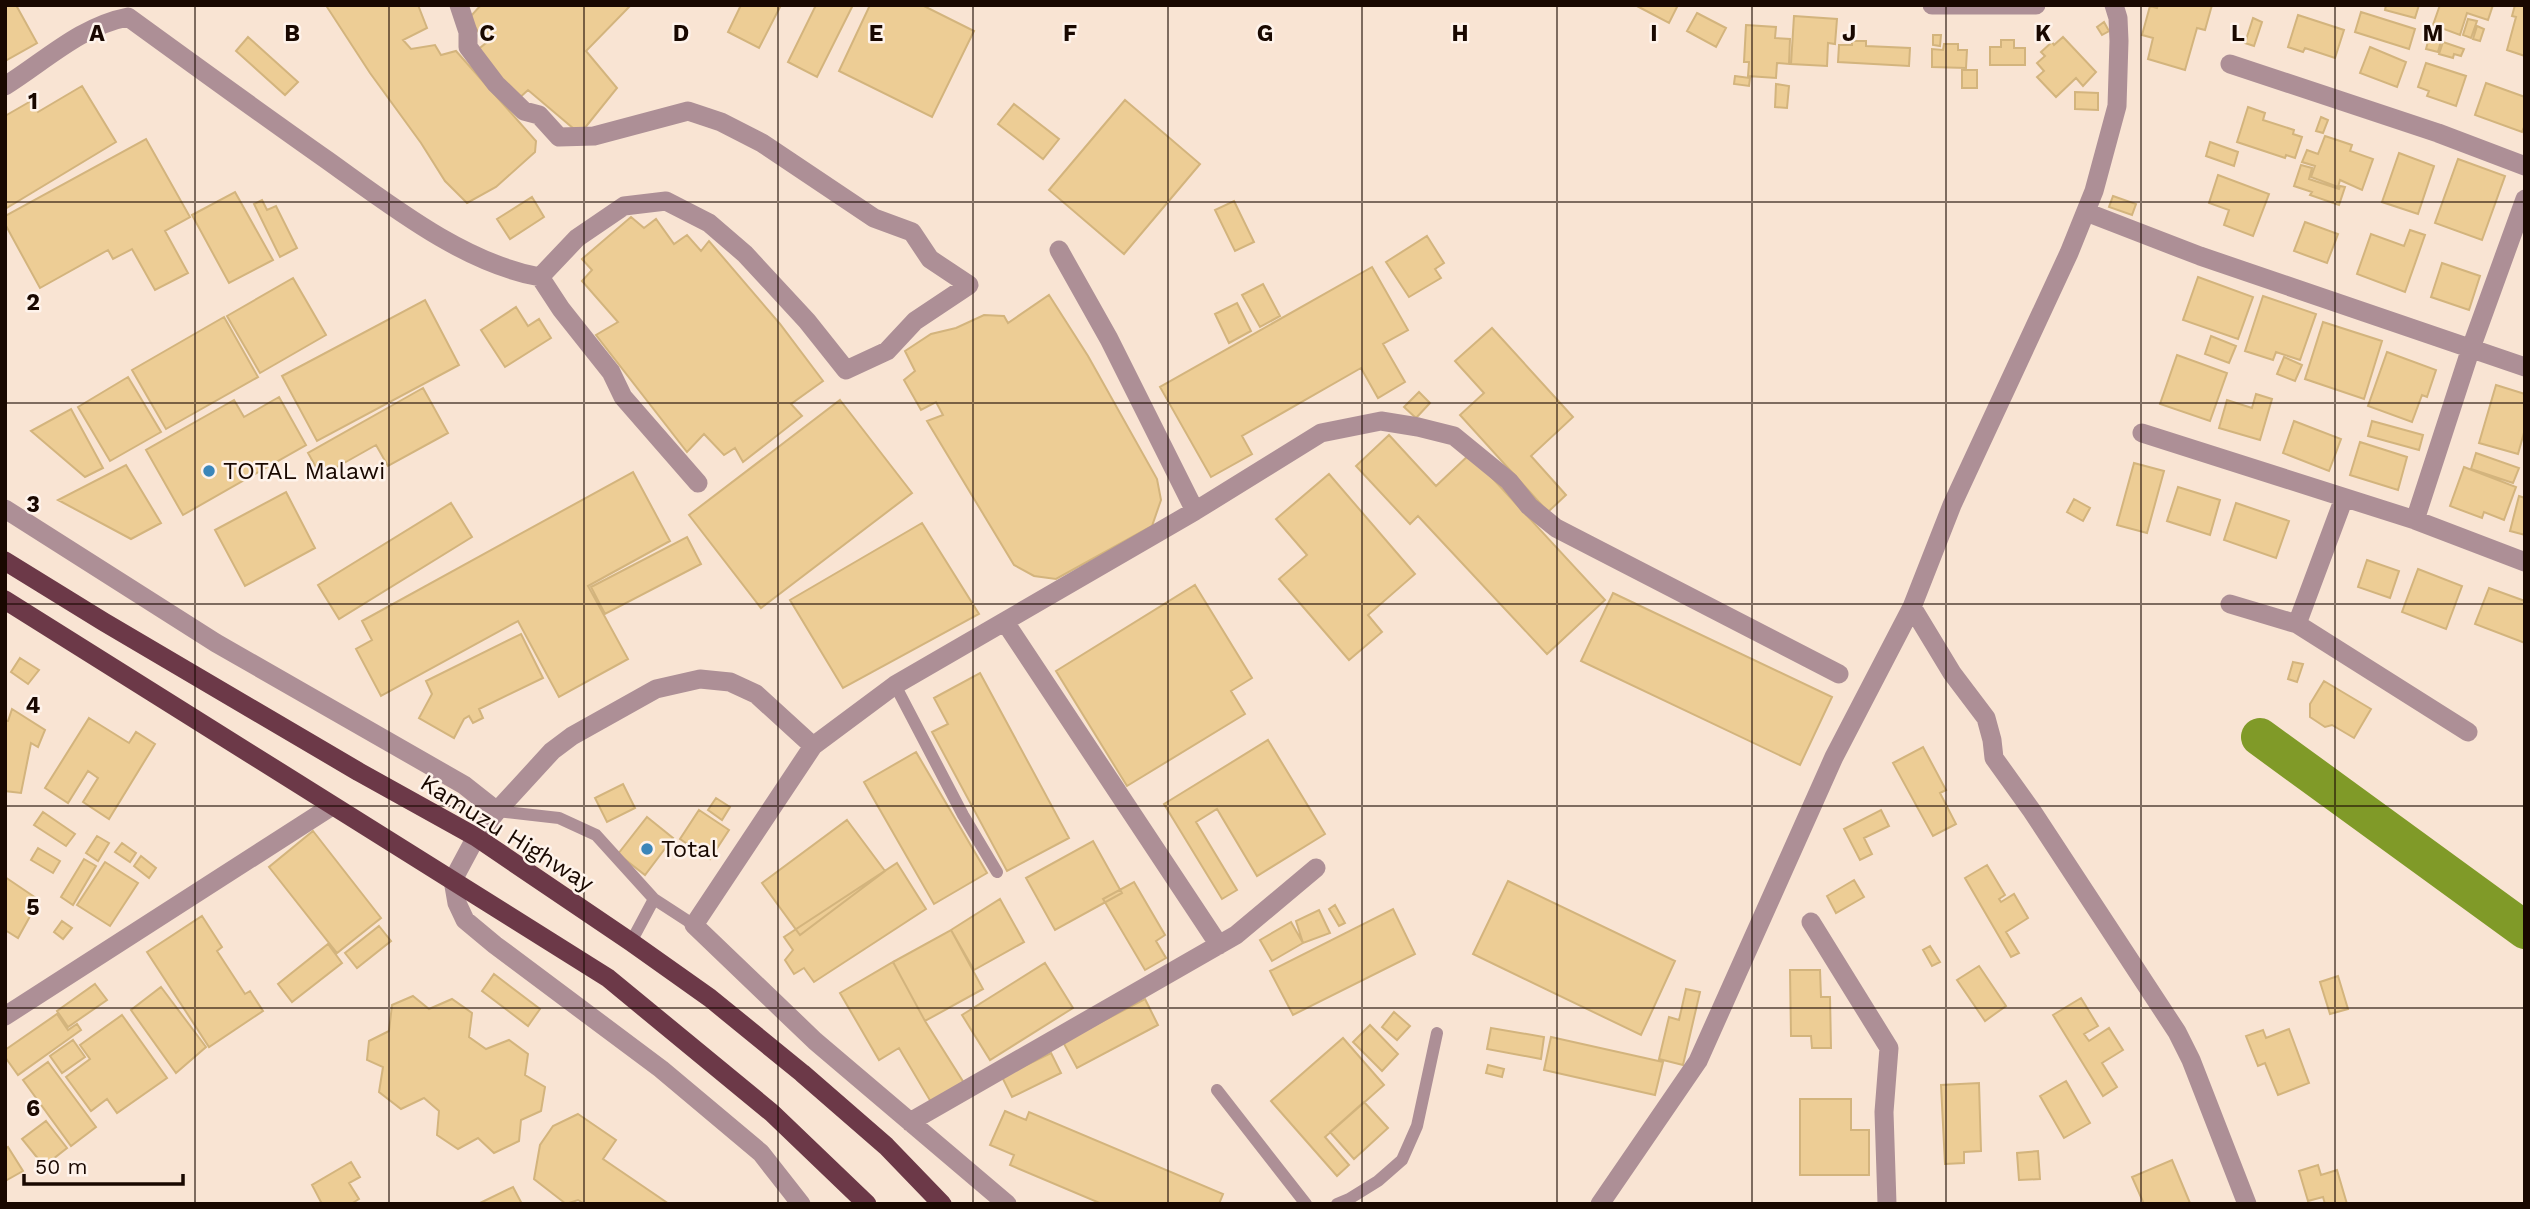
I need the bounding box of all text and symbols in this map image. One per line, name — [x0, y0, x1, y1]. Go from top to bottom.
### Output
text: A — [89, 20, 105, 47]
text: B — [284, 20, 300, 47]
text: C — [479, 20, 495, 47]
text: D — [673, 20, 689, 47]
text: E — [869, 20, 883, 47]
text: F — [1063, 20, 1077, 47]
text: G — [1257, 20, 1273, 47]
text: H — [1451, 20, 1469, 47]
text: I — [1650, 20, 1658, 47]
text: J — [1842, 20, 1856, 47]
text: K — [2035, 20, 2051, 47]
text: L — [2231, 20, 2245, 47]
text: M — [2423, 20, 2443, 47]
text: 1 — [28, 88, 38, 115]
text: 2 — [26, 289, 40, 316]
place label: TOTAL Malawi — [223, 457, 386, 485]
marker: TOTAL Malawi — [201, 463, 217, 479]
text: 3 — [26, 491, 40, 518]
text: 4 — [26, 692, 41, 719]
street label: Kamuzu Highway — [415, 768, 599, 898]
place label: Total — [661, 835, 719, 863]
marker: Total — [639, 841, 655, 857]
text: 5 — [26, 894, 40, 921]
text: 6 — [26, 1095, 40, 1122]
scale bar — [24, 1142, 184, 1186]
text: 50 m — [35, 1154, 87, 1179]

